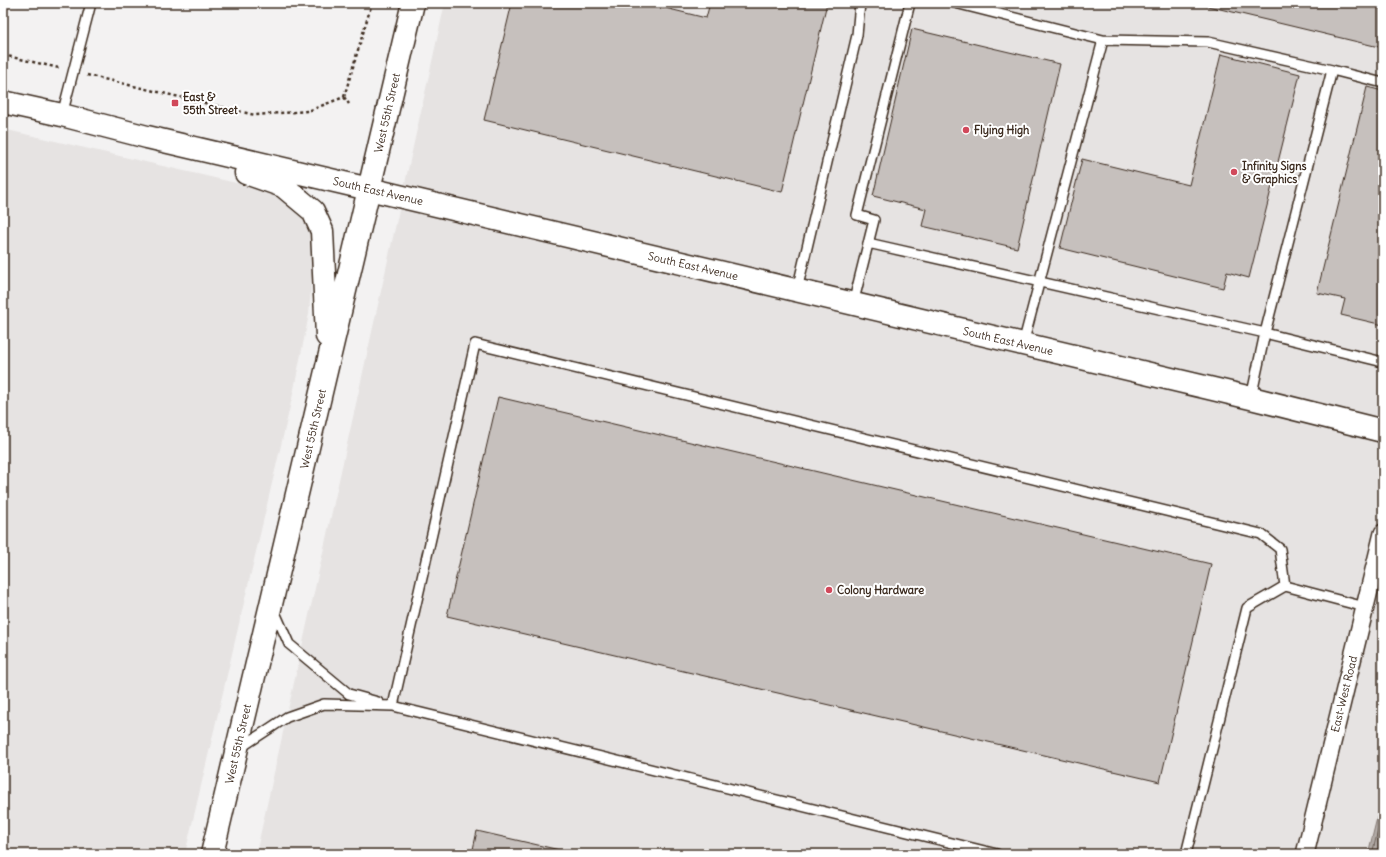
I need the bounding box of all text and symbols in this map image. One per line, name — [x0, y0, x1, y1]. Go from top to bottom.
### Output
street label: West 55th Street — [371, 71, 403, 154]
place label: East & 55th Street — [183, 90, 238, 117]
marker: East & 55th Street — [170, 98, 180, 108]
place label: Flying High — [974, 123, 1030, 138]
marker: Flying High — [961, 125, 971, 135]
place label: Infinity Signs & Graphics — [1242, 159, 1307, 187]
marker: Infinity Signs & Graphics — [1229, 167, 1239, 177]
street label: South East Avenue — [332, 174, 425, 208]
street label: South East Avenue — [647, 249, 740, 283]
street label: South East Avenue — [962, 324, 1055, 358]
street label: West 55th Street — [297, 387, 329, 470]
place label: Colony Hardware — [837, 583, 924, 598]
marker: Colony Hardware — [824, 585, 834, 595]
street label: East-West Road — [1328, 654, 1360, 734]
street label: West 55th Street — [222, 702, 254, 785]

